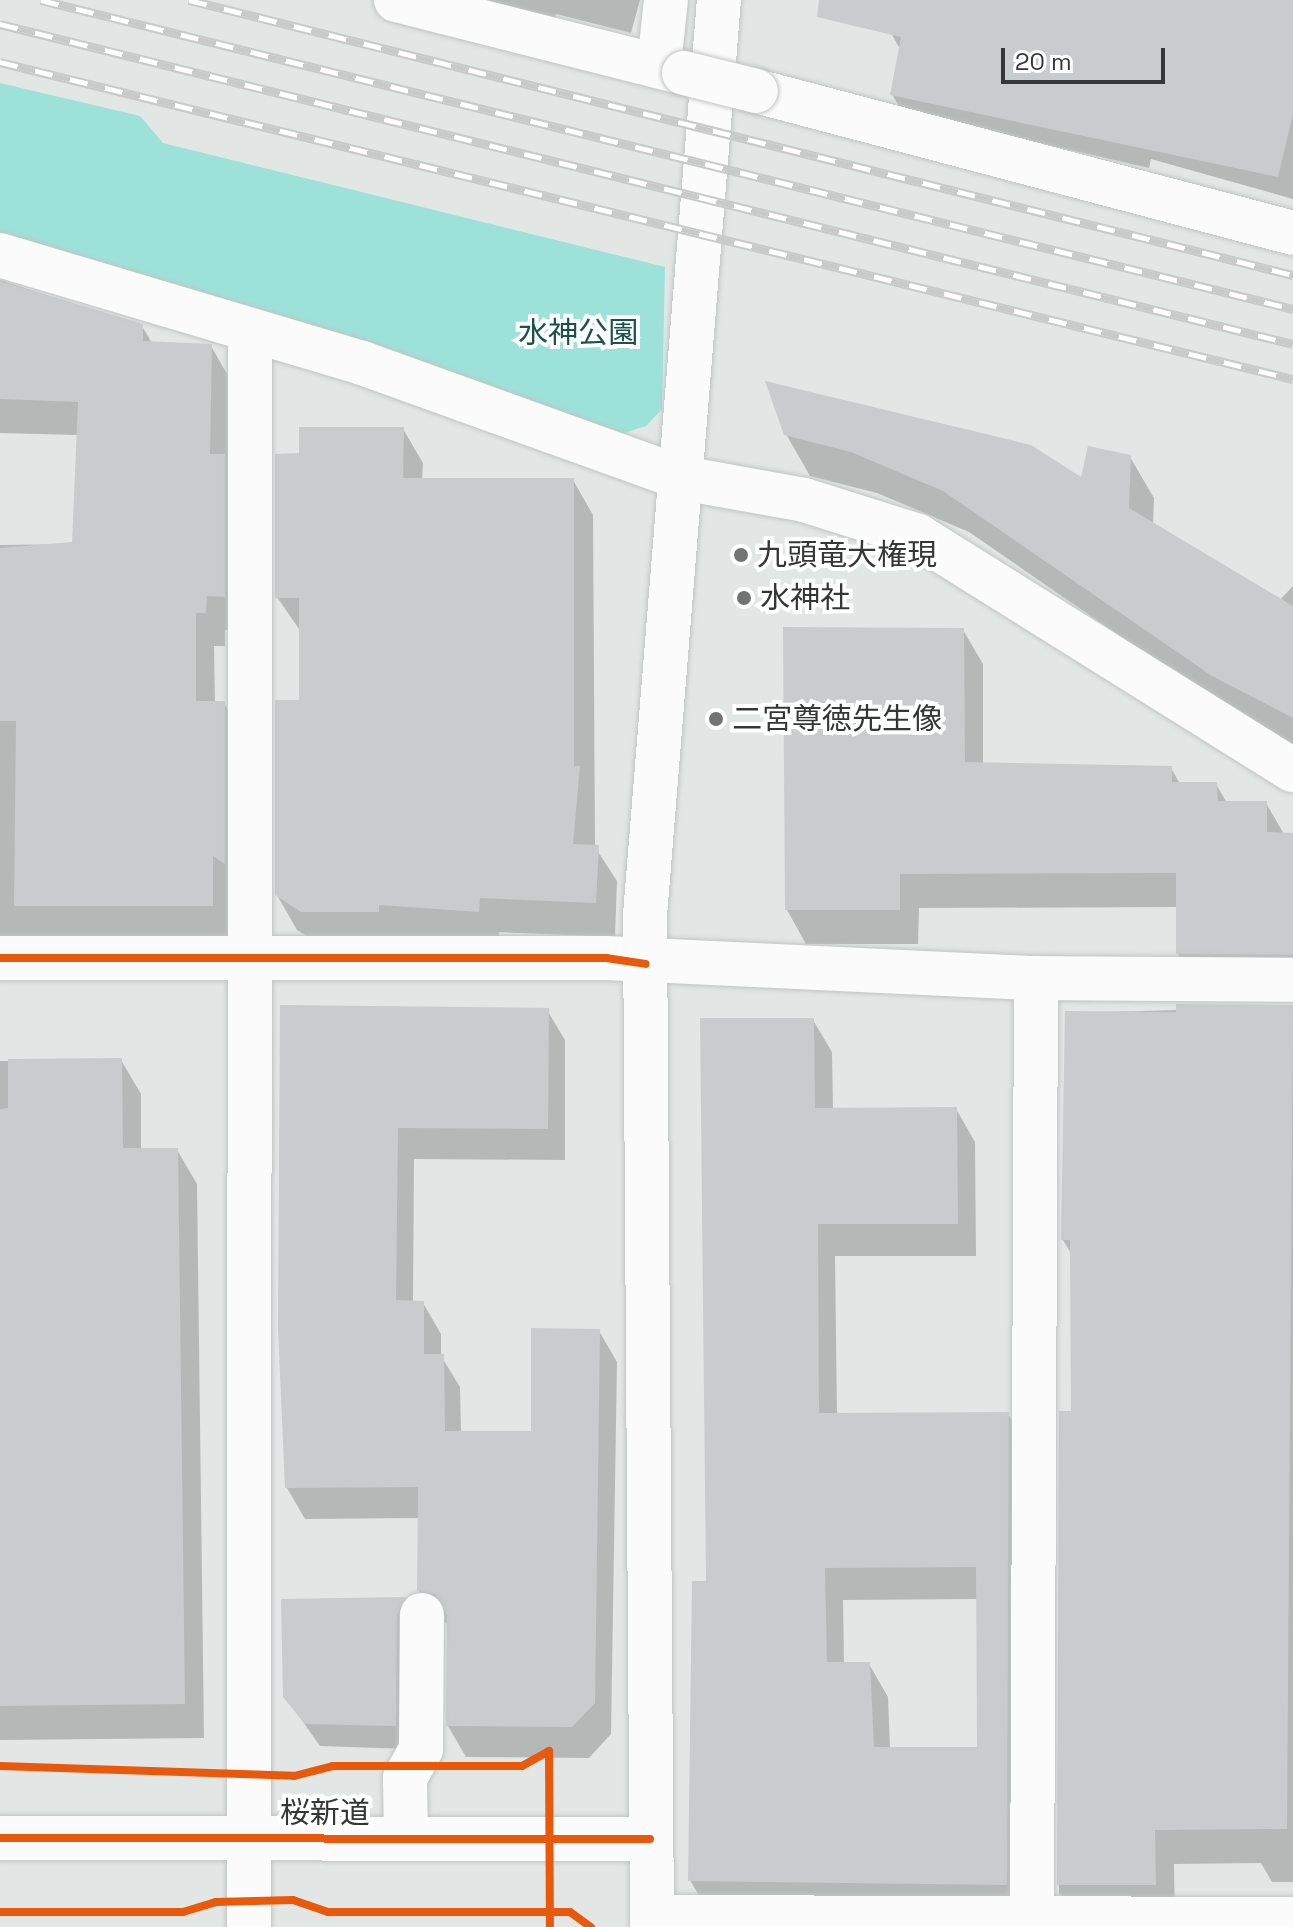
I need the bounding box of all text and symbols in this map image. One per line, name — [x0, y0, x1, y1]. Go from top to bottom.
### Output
scale bar — [1005, 32, 1169, 82]
text: 20 m — [1015, 46, 1072, 77]
park label: 水神公園 — [518, 315, 638, 351]
place label: 九頭竜大権現 — [757, 537, 937, 573]
marker: 九頭竜大権現 — [732, 546, 750, 564]
place label: 水神社 — [760, 580, 850, 616]
marker: 水神社 — [735, 589, 753, 607]
place label: 二宮尊徳先生像 — [732, 701, 942, 737]
marker: 二宮尊徳先生像 — [707, 710, 725, 728]
street label: 桜新道 — [280, 1795, 370, 1831]

